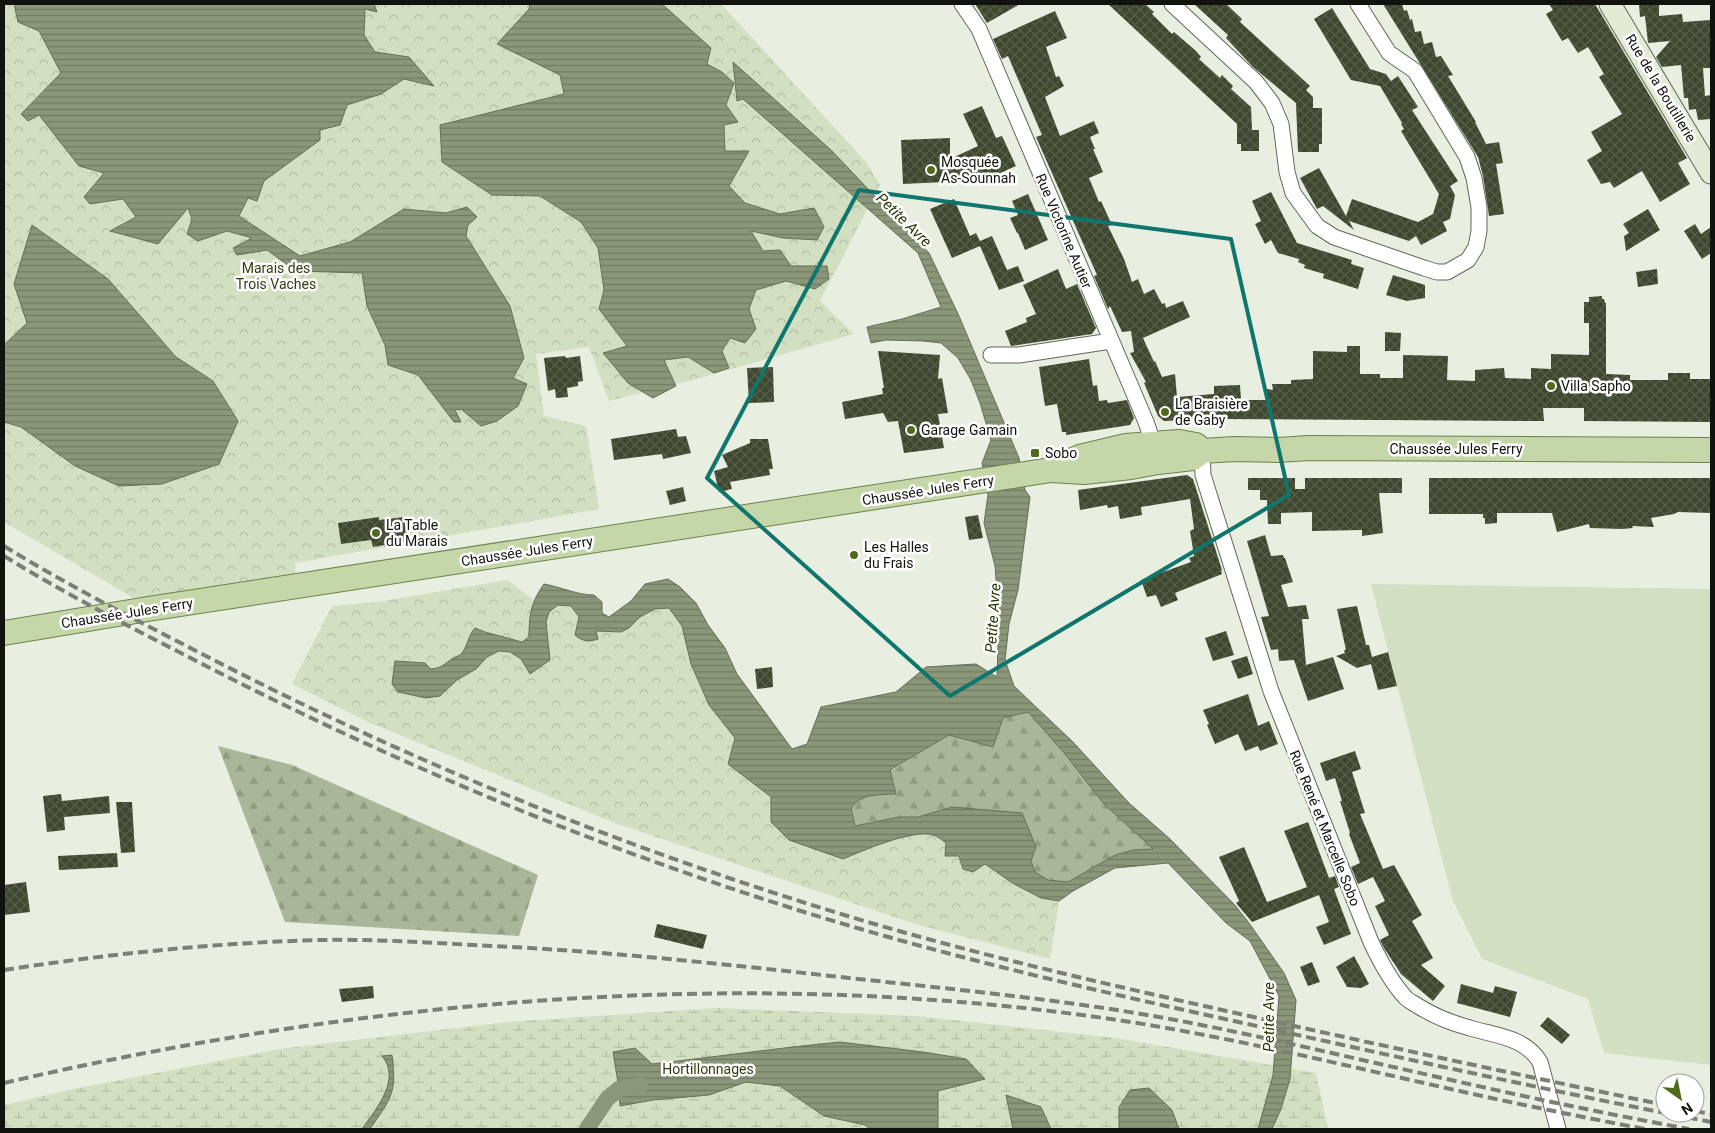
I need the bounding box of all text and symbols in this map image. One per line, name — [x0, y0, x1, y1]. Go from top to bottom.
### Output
street label: Rue de la Boutillerie — [1623, 31, 1699, 145]
place label: Mosquée As-Sounnah — [941, 154, 1016, 186]
marker: Mosquée As-Sounnah — [925, 164, 937, 176]
street label: Rue Victorine Autier — [1033, 171, 1095, 291]
water label: Petite Avre — [873, 189, 936, 251]
park label: Marais des Trois Vaches — [236, 260, 316, 292]
place label: Villa Sapho — [1561, 378, 1631, 394]
marker: Villa Sapho — [1545, 380, 1557, 392]
place label: La Braisière de Gaby — [1175, 396, 1248, 428]
marker: La Braisière de Gaby — [1159, 406, 1171, 418]
place label: Garage Gamain — [921, 422, 1017, 438]
marker: Garage Gamain — [905, 424, 917, 436]
street label: Chaussée Jules Ferry — [1389, 441, 1523, 457]
place label: Sobo — [1045, 445, 1077, 461]
marker: Sobo — [1029, 447, 1041, 459]
street label: Chaussée Jules Ferry — [861, 472, 995, 508]
place label: La Table du Marais — [386, 517, 448, 549]
marker: La Table du Marais — [370, 527, 382, 539]
street label: Chaussée Jules Ferry — [460, 533, 594, 569]
place label: Les Halles du Frais — [864, 539, 929, 571]
marker: Les Halles du Frais — [848, 549, 860, 561]
water label: Petite Avre — [982, 582, 1004, 654]
street label: Chaussée Jules Ferry — [60, 595, 194, 631]
street label: Rue René et Marcelle Sobo — [1286, 748, 1364, 908]
water label: Petite Avre — [1260, 982, 1278, 1052]
park label: Hortillonnages — [662, 1061, 754, 1077]
north arrow — [1655, 1073, 1705, 1123]
text: N — [1679, 1099, 1696, 1118]

